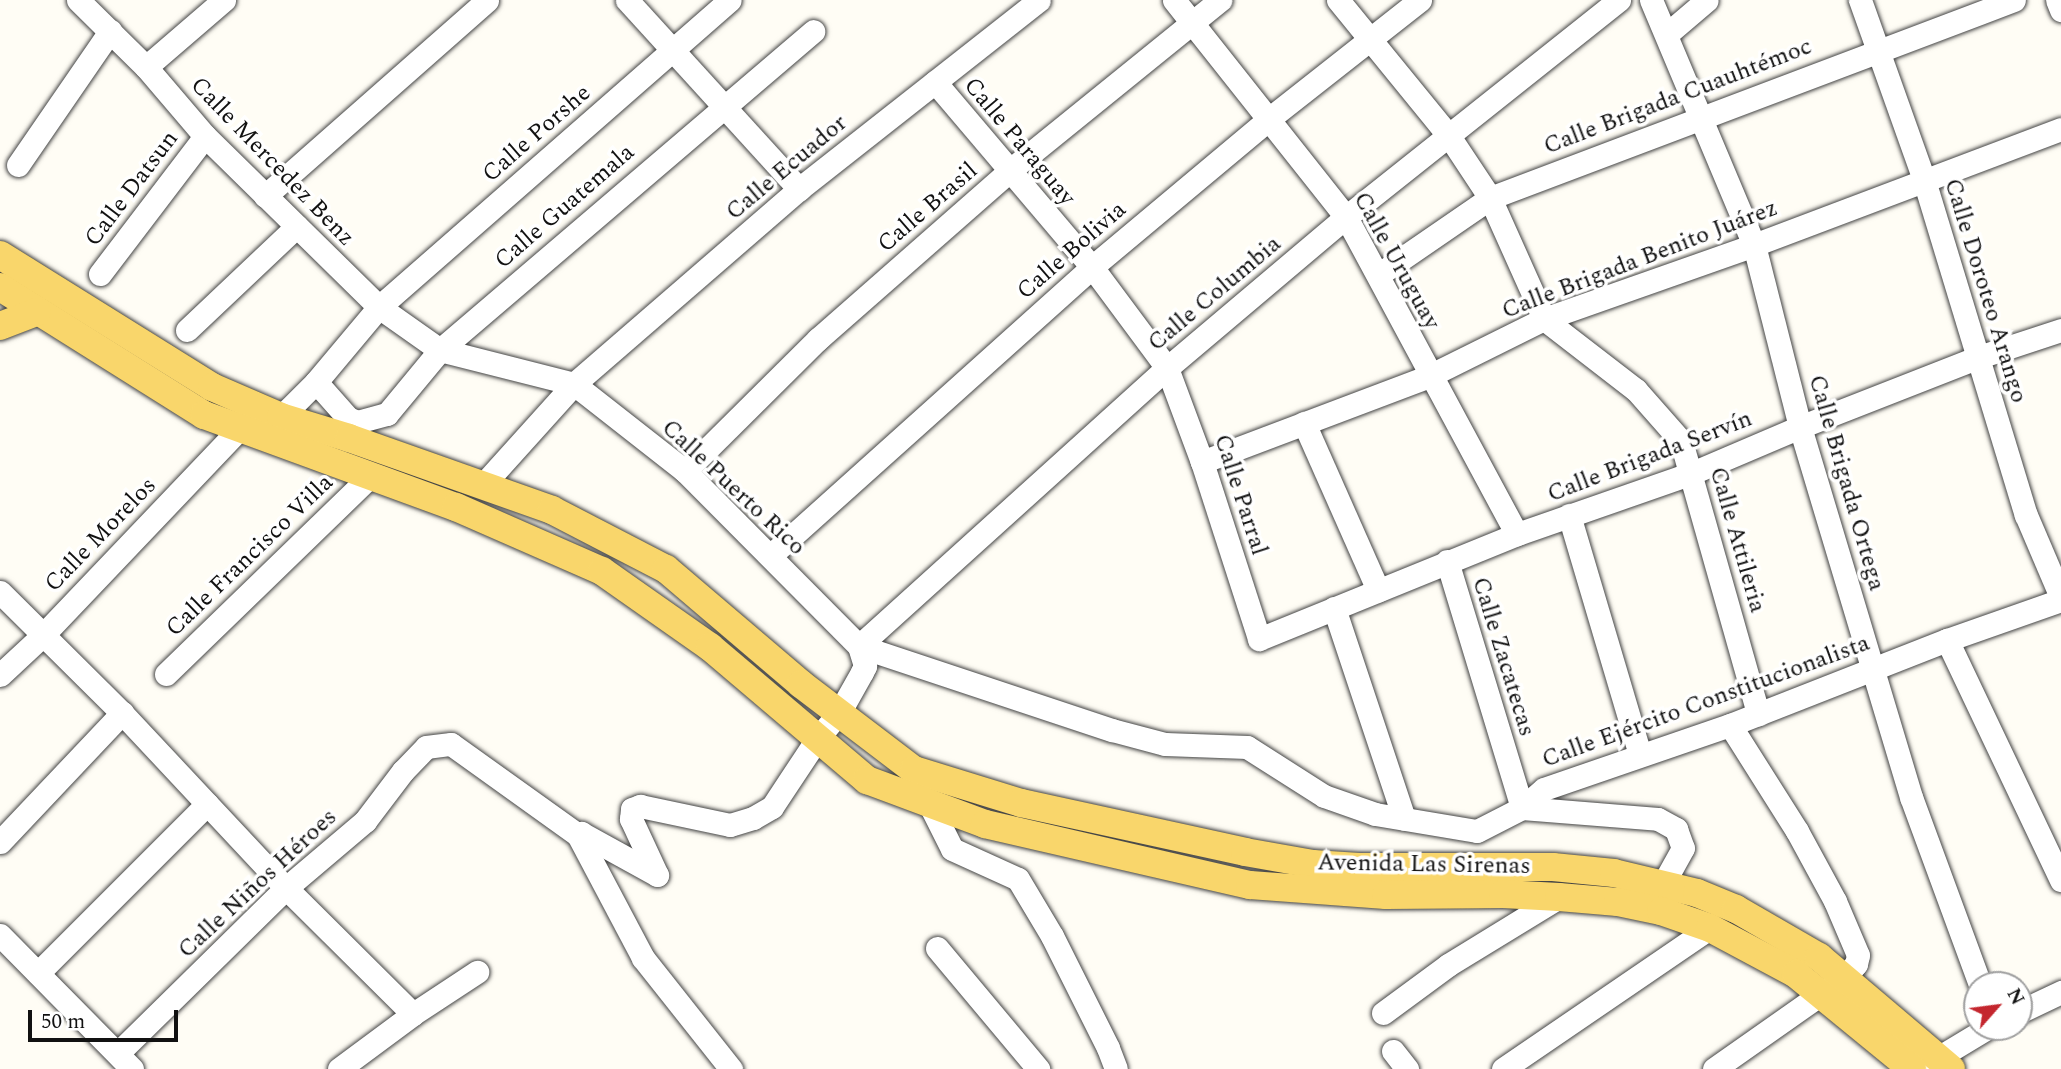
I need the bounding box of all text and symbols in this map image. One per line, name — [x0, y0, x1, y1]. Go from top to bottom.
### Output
street label: Calle Brigada Cuauhtémoc — [1540, 33, 1816, 161]
street label: Calle Mercedez Benz — [184, 72, 360, 252]
street label: Calle Paraguay — [957, 72, 1081, 212]
street label: Calle Porshe — [477, 79, 597, 189]
street label: Calle Ecuador — [721, 109, 853, 227]
street label: Calle Datsun — [79, 125, 185, 253]
street label: Calle Guatemala — [489, 139, 641, 275]
street label: Calle Brasil — [872, 157, 984, 259]
street label: Calle Doroteo Arango — [1937, 175, 2033, 407]
street label: Calle Uruguay — [1346, 187, 1446, 335]
street label: Calle Brigada Benito Juárez — [1498, 194, 1782, 326]
street label: Calle Bolivia — [1012, 196, 1132, 306]
street label: Calle Columbia — [1143, 230, 1287, 358]
street label: Calle Brigada Ortega — [1801, 372, 1891, 594]
street label: Calle Brigada Servín — [1544, 405, 1756, 509]
street label: Calle Puerto Rico — [655, 414, 811, 562]
street label: Calle Parral — [1207, 431, 1273, 559]
street label: Calle Attileria — [1702, 464, 1772, 616]
street label: Calle Francisco Villa — [160, 469, 340, 643]
street label: Calle Morelos — [39, 472, 163, 598]
street label: Calle Zacatecas — [1465, 574, 1541, 740]
street label: Calle Ejército Constitucionalista — [1538, 629, 1874, 775]
street label: Calle Niños Héroes — [173, 803, 343, 965]
street label: Avenida Las Sirenas — [1317, 849, 1531, 881]
north arrow — [1963, 971, 2033, 1041]
text: N — [1999, 983, 2032, 1010]
scale bar — [32, 996, 182, 1040]
text: 50 m — [41, 1006, 85, 1038]

